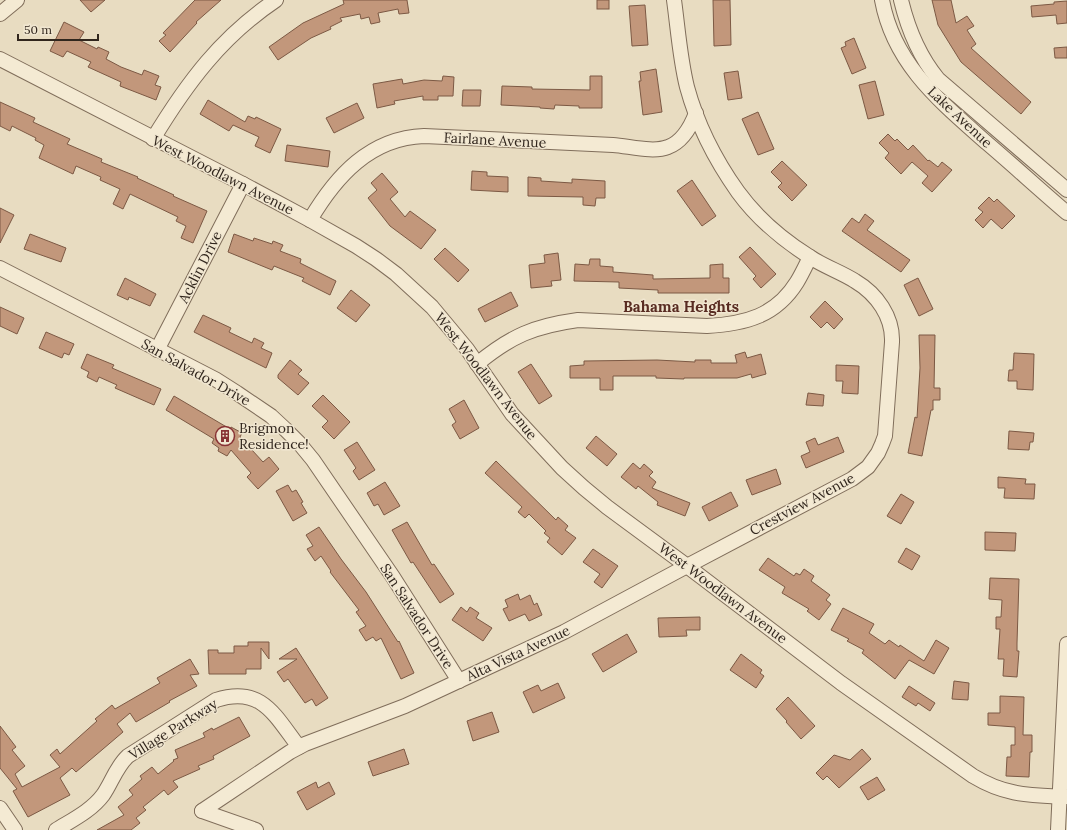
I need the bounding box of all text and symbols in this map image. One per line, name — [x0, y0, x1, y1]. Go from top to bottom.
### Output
scale bar — [18, 16, 98, 42]
text: 50 m — [24, 22, 52, 37]
street label: Lake Avenue — [924, 83, 996, 152]
street label: Fairlane Avenue — [443, 128, 547, 152]
street label: West Woodlawn Avenue — [149, 131, 297, 219]
street label: Acklin Drive — [174, 228, 226, 307]
district label: Bahama Heights — [623, 297, 739, 316]
street label: West Woodlawn Avenue — [431, 309, 541, 443]
street label: San Salvador Drive — [138, 335, 254, 410]
place label: Brigmon Residence! — [239, 419, 309, 453]
building icon: Brigmon Residence! — [214, 425, 236, 447]
street label: Crestview Avenue — [746, 469, 858, 539]
street label: West Woodlawn Avenue — [655, 539, 791, 648]
street label: San Salvador Drive — [376, 560, 458, 672]
street label: Alta Vista Avenue — [462, 621, 573, 685]
street label: Village Parkway — [124, 694, 221, 764]

